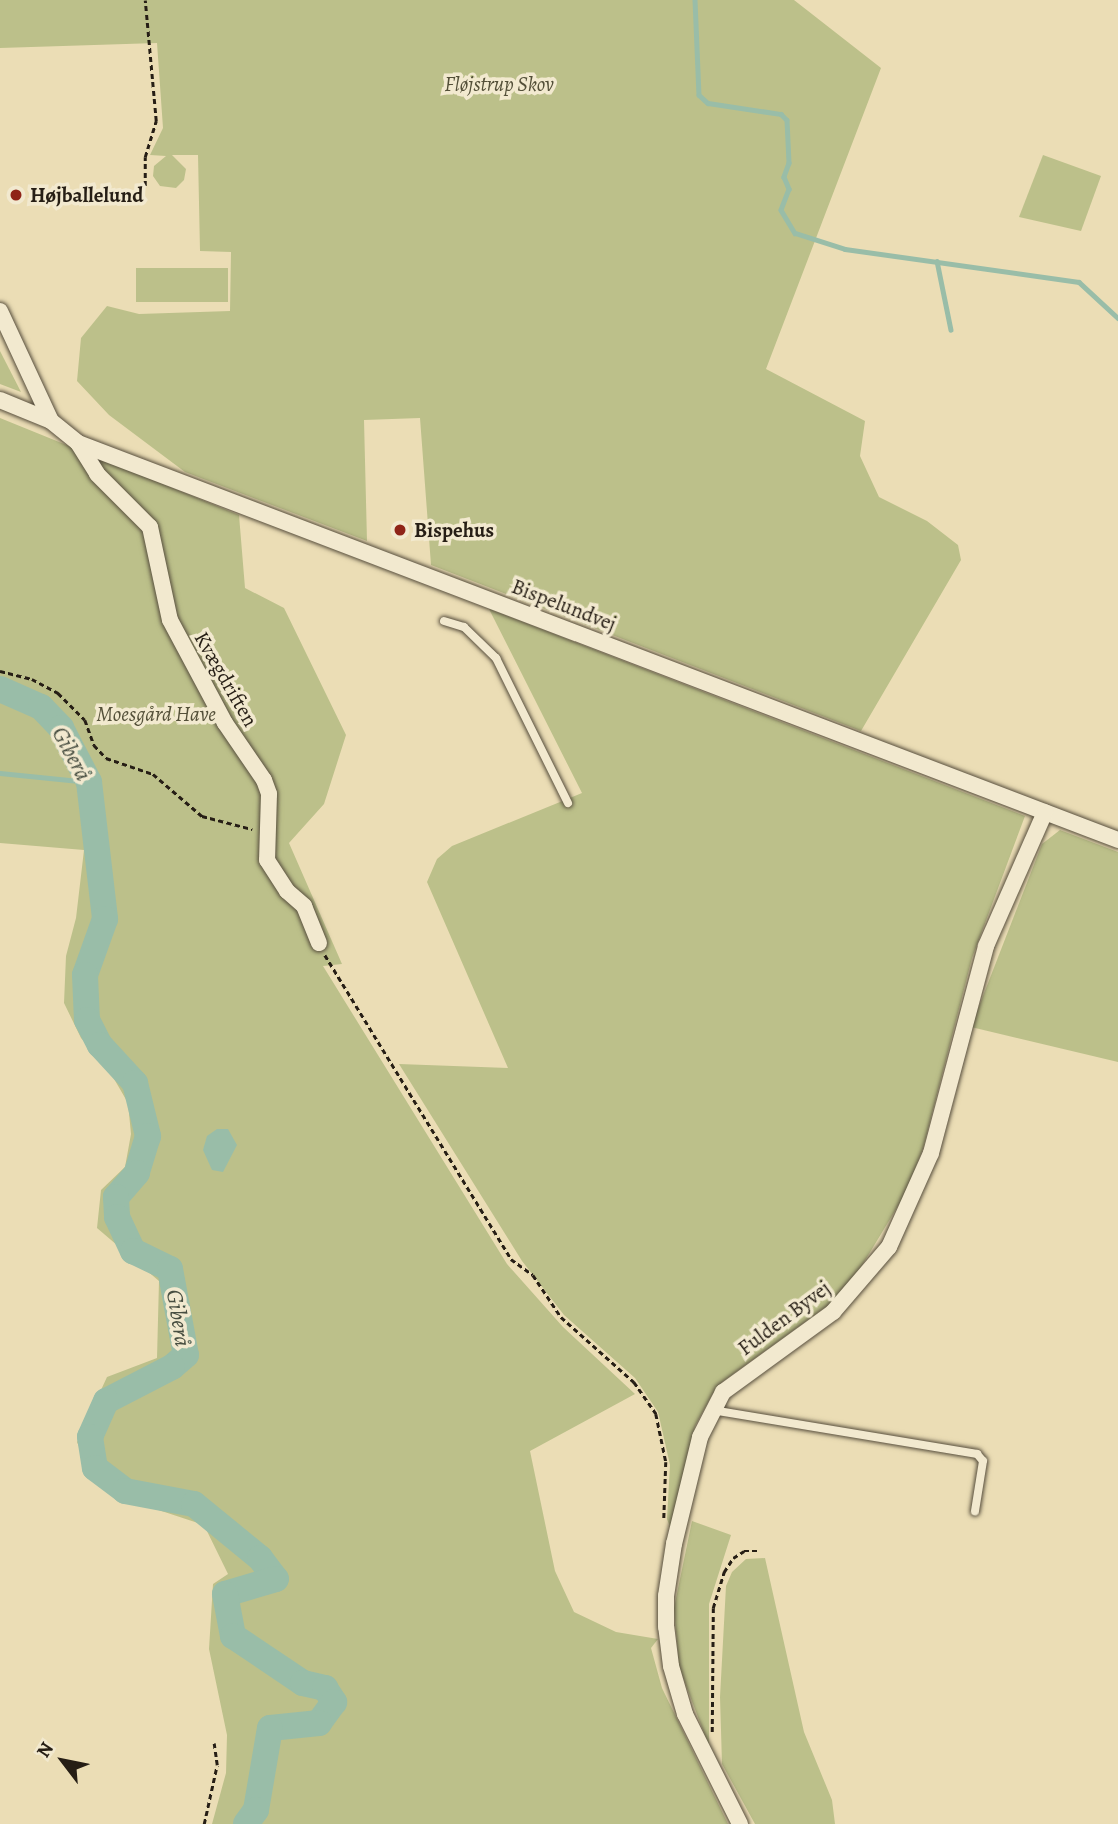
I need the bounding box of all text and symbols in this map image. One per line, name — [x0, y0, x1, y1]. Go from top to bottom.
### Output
park label: Fløjstrup Skov — [444, 71, 554, 97]
place label: Højballelund — [30, 182, 143, 208]
marker: Højballelund — [8, 187, 24, 203]
place label: Bispehus — [414, 517, 494, 543]
marker: Bispehus — [392, 522, 408, 538]
street label: Bispelundvej — [508, 574, 620, 636]
street label: Kvægdriften — [189, 627, 263, 731]
park label: Moesgård Have — [96, 701, 216, 727]
water label: Giberå — [45, 722, 97, 786]
street label: Fulden Byvej — [733, 1275, 835, 1361]
water label: Giberå — [160, 1288, 196, 1348]
north arrow — [28, 1726, 98, 1796]
text: N — [30, 1737, 60, 1763]

